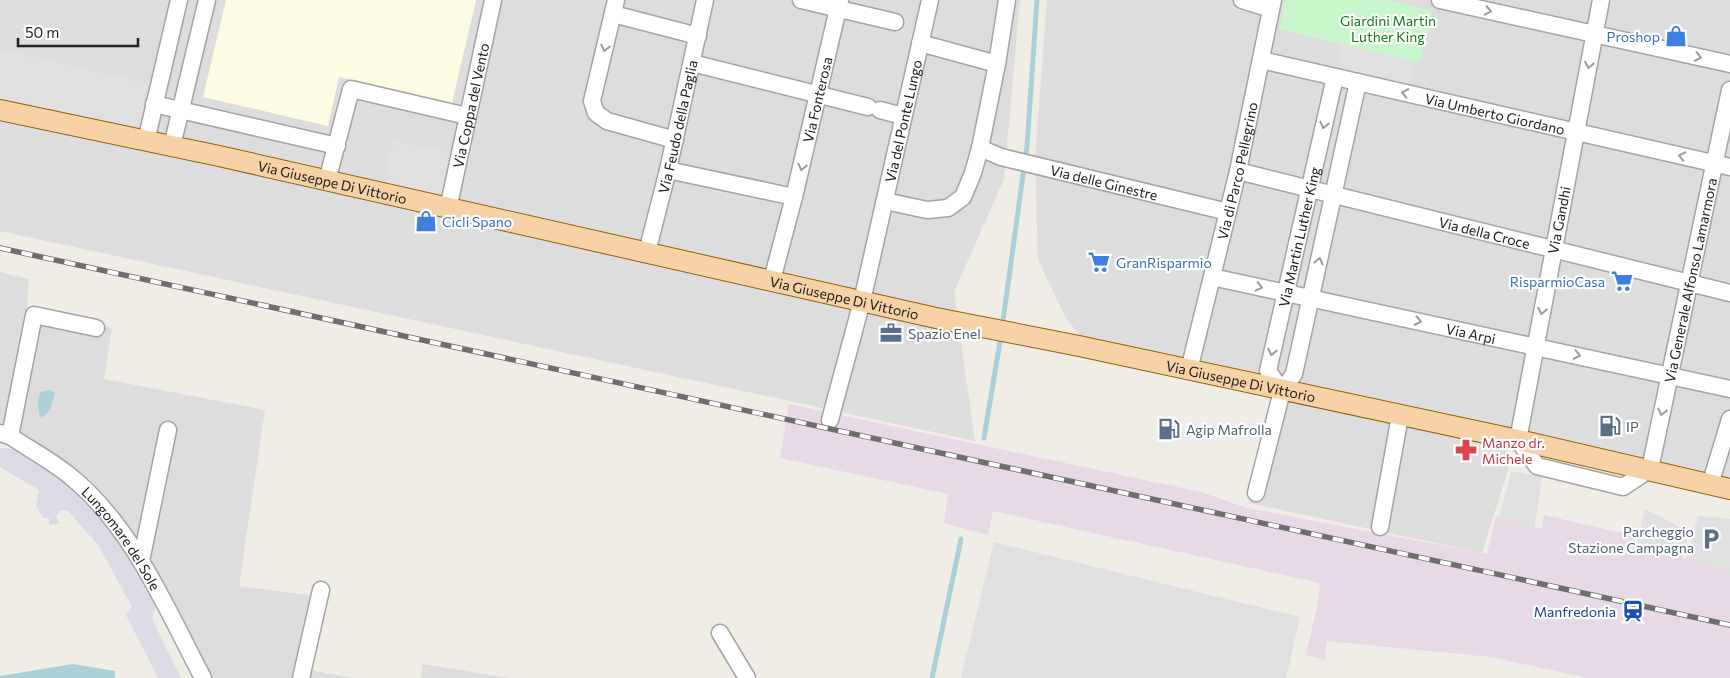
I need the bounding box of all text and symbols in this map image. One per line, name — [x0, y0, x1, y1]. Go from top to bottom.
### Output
one-way arrow — [1483, 5, 1492, 16]
park label: Giardini Martin Luther King — [1340, 12, 1436, 45]
scale bar — [18, 15, 138, 47]
text: 50 m — [25, 23, 59, 41]
shop icon: Proshop — [1663, 23, 1689, 49]
place label: Proshop — [1607, 28, 1660, 45]
street label: Via Coppa del Vento — [449, 41, 492, 170]
one-way arrow — [600, 43, 611, 52]
one-way arrow — [1693, 51, 1702, 62]
street label: Via Fonterosa — [799, 55, 835, 144]
street label: Via Feudo della Paglia — [654, 58, 700, 195]
street label: Via del Ponte Lungo — [881, 58, 925, 184]
one-way arrow — [1584, 61, 1595, 70]
one-way arrow — [1400, 88, 1409, 99]
street label: Via Umberto Giordano — [1423, 89, 1567, 138]
street label: Via di Parco Pellegrino — [1213, 100, 1260, 241]
one-way arrow — [1319, 120, 1330, 129]
one-way arrow — [1678, 151, 1687, 162]
street label: Via Giuseppe Di Vittorio — [256, 157, 409, 207]
street label: Via delle Ginestre — [1049, 161, 1160, 203]
one-way arrow — [797, 162, 808, 171]
street label: Via Martin Luther King — [1274, 165, 1323, 309]
street label: Via Generale Alfonso Lamarmora — [1660, 176, 1720, 384]
street label: Via Gandhi — [1544, 185, 1574, 255]
shop icon: Cicli Spano — [413, 208, 439, 234]
place label: Cicli Spano — [442, 213, 512, 230]
street label: Via della Croce — [1437, 213, 1532, 252]
supermarket icon: GranRisparmio — [1086, 249, 1112, 275]
place label: GranRisparmio — [1116, 254, 1212, 271]
one-way arrow — [1313, 257, 1324, 266]
supermarket icon: RisparmioCasa — [1609, 268, 1635, 294]
street label: Via Giuseppe Di Vittorio — [768, 272, 921, 322]
place label: RisparmioCasa — [1510, 273, 1605, 290]
one-way arrow — [1255, 281, 1264, 292]
one-way arrow — [1538, 306, 1548, 315]
one-way arrow — [1414, 315, 1423, 326]
street label: Via Arpi — [1445, 319, 1497, 347]
office icon: Spazio Enel — [878, 320, 904, 346]
place label: Spazio Enel — [908, 325, 981, 342]
one-way arrow — [1267, 347, 1278, 356]
one-way arrow — [1573, 349, 1582, 360]
street label: Via Giuseppe Di Vittorio — [1164, 356, 1317, 405]
one-way arrow — [1657, 407, 1668, 416]
fuel station icon: IP — [1597, 413, 1623, 439]
fuel station icon: Agip Mafrolla — [1156, 416, 1182, 442]
place label: IP — [1626, 418, 1639, 435]
place label: Agip Mafrolla — [1186, 421, 1272, 438]
place label: Manzo dr. Michele — [1482, 434, 1545, 467]
pharmacy icon: Manzo dr. Michele — [1453, 437, 1479, 463]
street label: Lungomare del Sole — [79, 483, 164, 593]
place label: Parcheggio Stazione Campagna — [1568, 523, 1694, 556]
parking icon: Parcheggio Stazione Campagna — [1698, 526, 1724, 552]
station icon: Manfredonia — [1620, 598, 1646, 624]
place label: Manfredonia — [1534, 603, 1616, 620]

